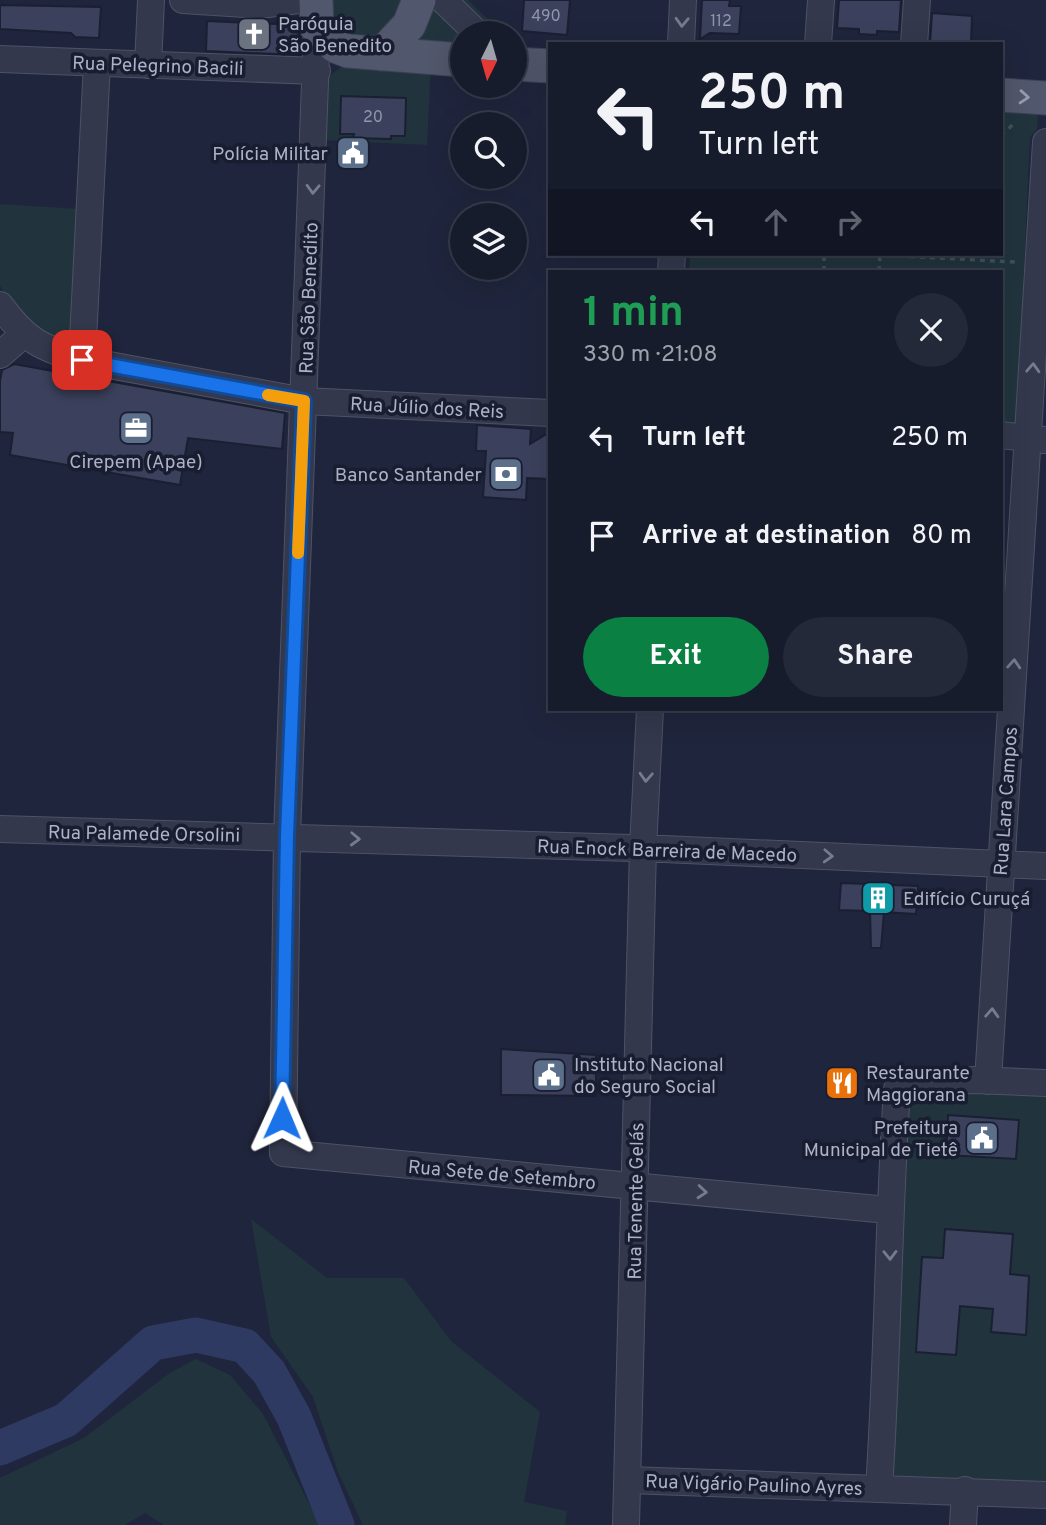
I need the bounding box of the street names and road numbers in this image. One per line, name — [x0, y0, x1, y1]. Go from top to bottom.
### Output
street label: Rua Pelegrino Bacili — [72, 52, 244, 82]
street label: Rua São Benedito — [295, 222, 325, 374]
street label: Rua Júlio dos Reis — [349, 393, 505, 425]
street label: Rua Lara Campos — [990, 726, 1024, 876]
street label: Rua Palamede Orsolini — [47, 821, 240, 849]
street label: Rua Enock Barreira de Macedo — [536, 835, 797, 869]
street label: Rua Tenente Gelás — [624, 1122, 650, 1280]
street label: Rua Sete de Setembro — [407, 1156, 597, 1196]
street label: Rua Vigário Paulino Ayres — [645, 1470, 863, 1502]

